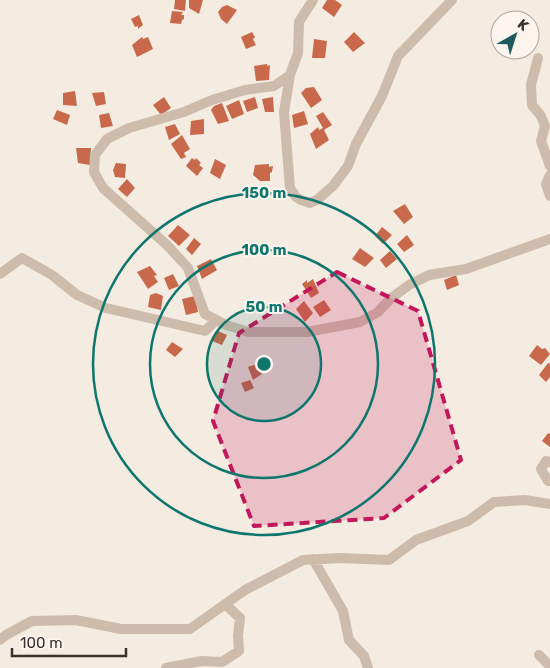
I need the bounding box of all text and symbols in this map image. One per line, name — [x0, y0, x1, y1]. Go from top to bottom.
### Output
north arrow — [490, 10, 540, 60]
text: K — [514, 16, 532, 35]
text: 150 m — [242, 184, 286, 202]
text: 100 m — [242, 241, 286, 259]
text: 50 m — [246, 298, 282, 316]
centre of rings — [255, 355, 273, 373]
scale bar — [12, 626, 126, 658]
text: 100 m — [20, 634, 62, 652]

